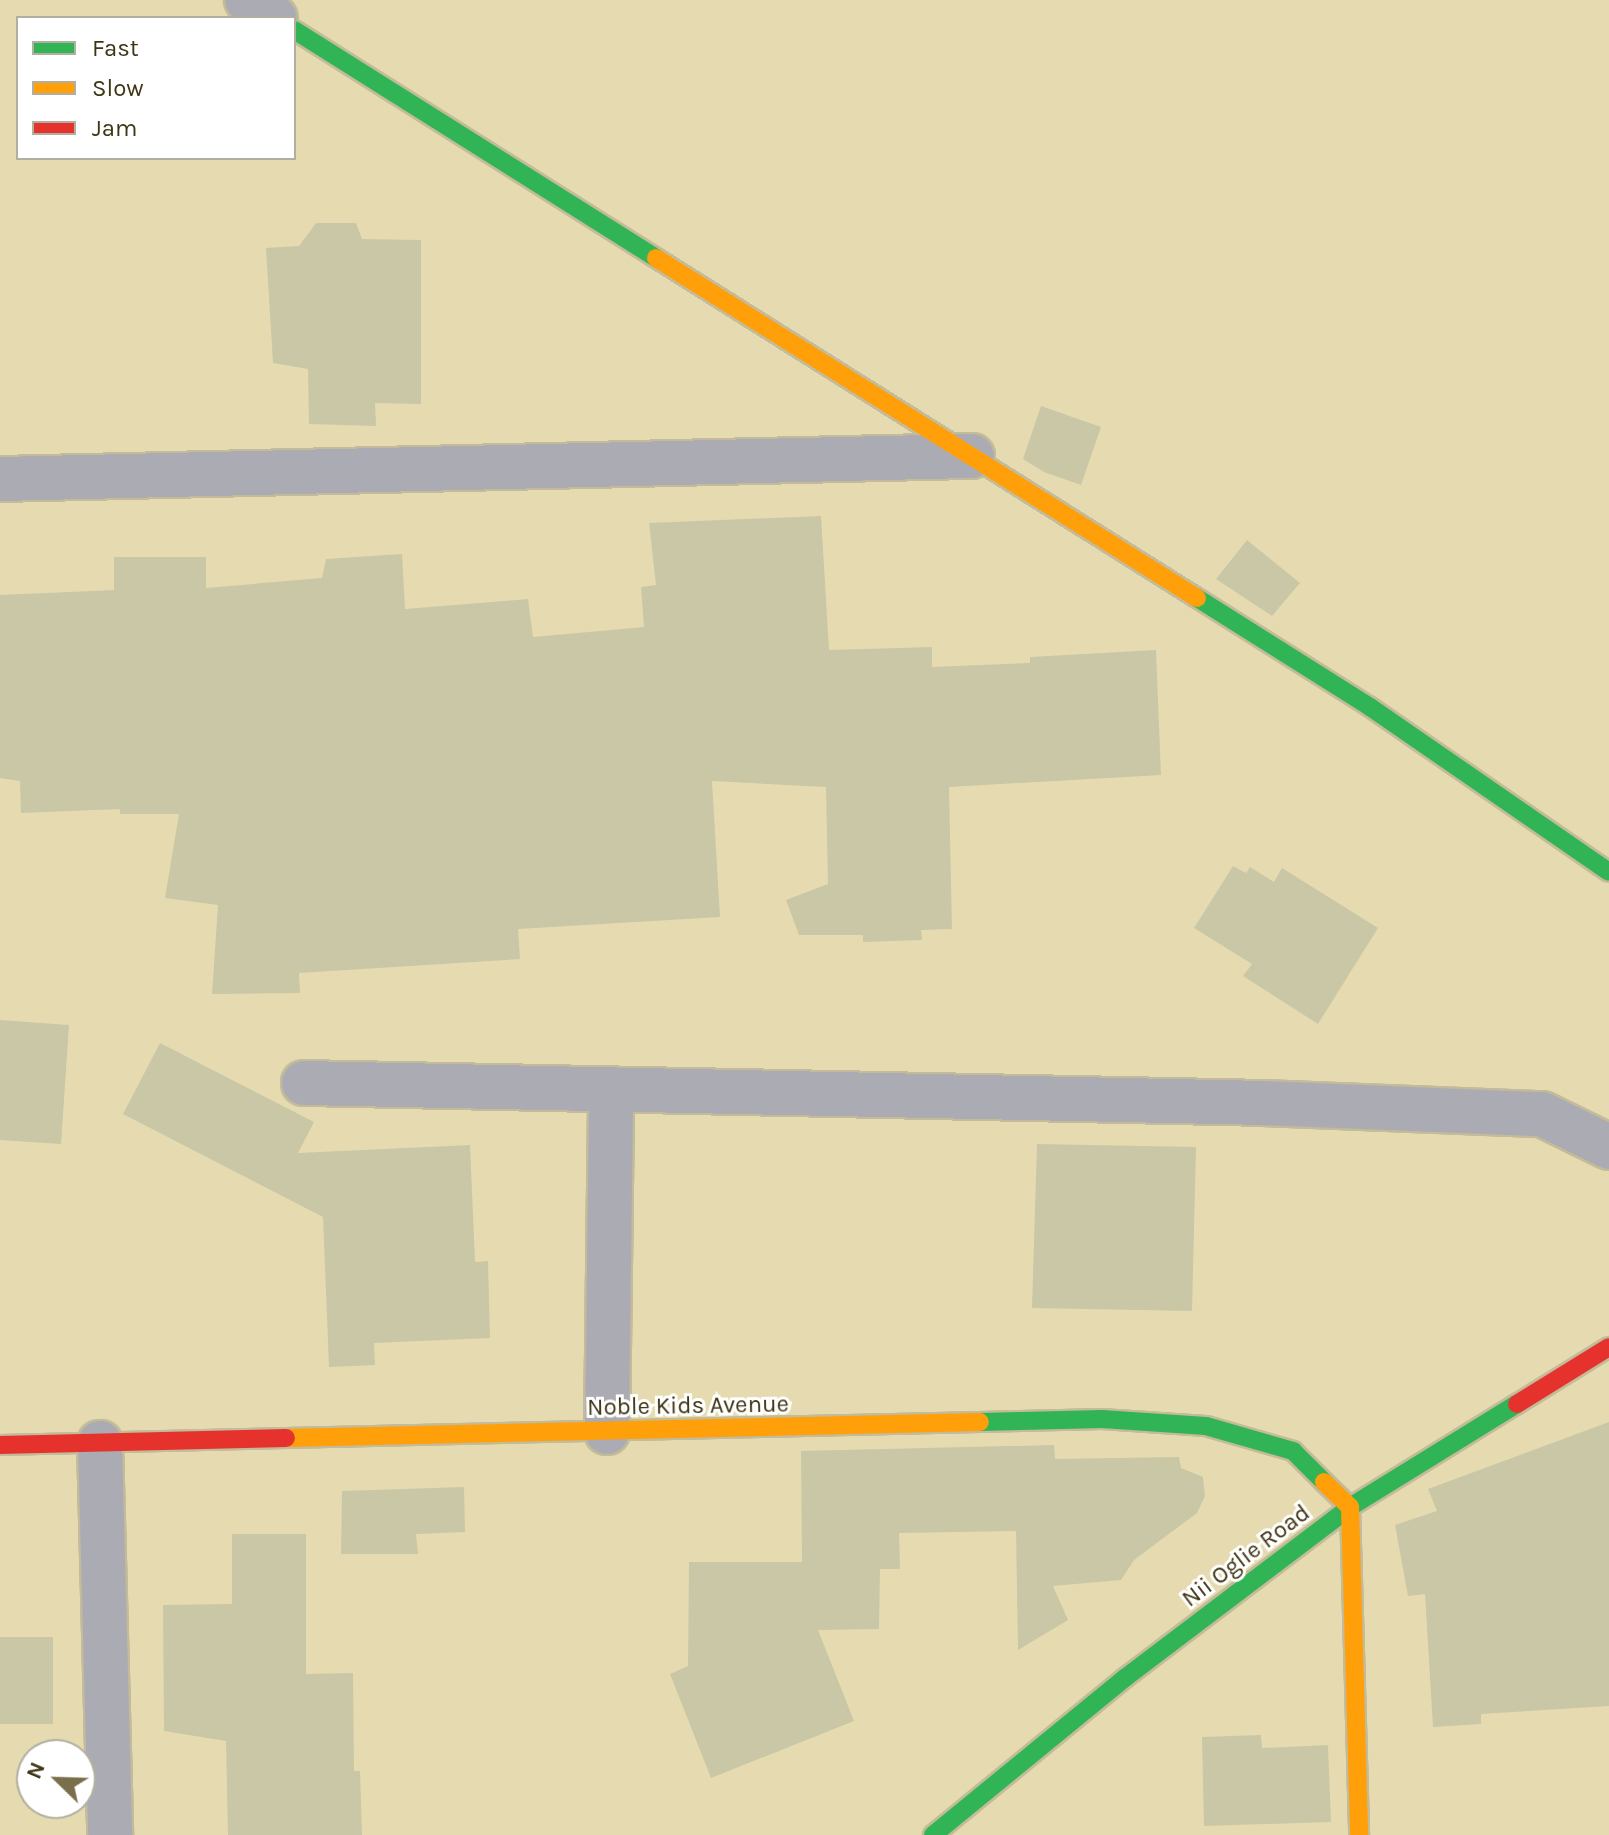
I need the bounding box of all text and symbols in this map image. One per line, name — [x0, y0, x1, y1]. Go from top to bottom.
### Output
legend — [16, 16, 296, 160]
text: Fast — [92, 34, 139, 62]
text: Slow — [92, 74, 144, 102]
text: Jam — [92, 114, 137, 142]
street label: Noble Kids Avenue — [587, 1390, 789, 1422]
street label: Nii Oglie Road — [1176, 1499, 1316, 1613]
north arrow — [16, 1739, 96, 1819]
text: N — [21, 1758, 51, 1783]

